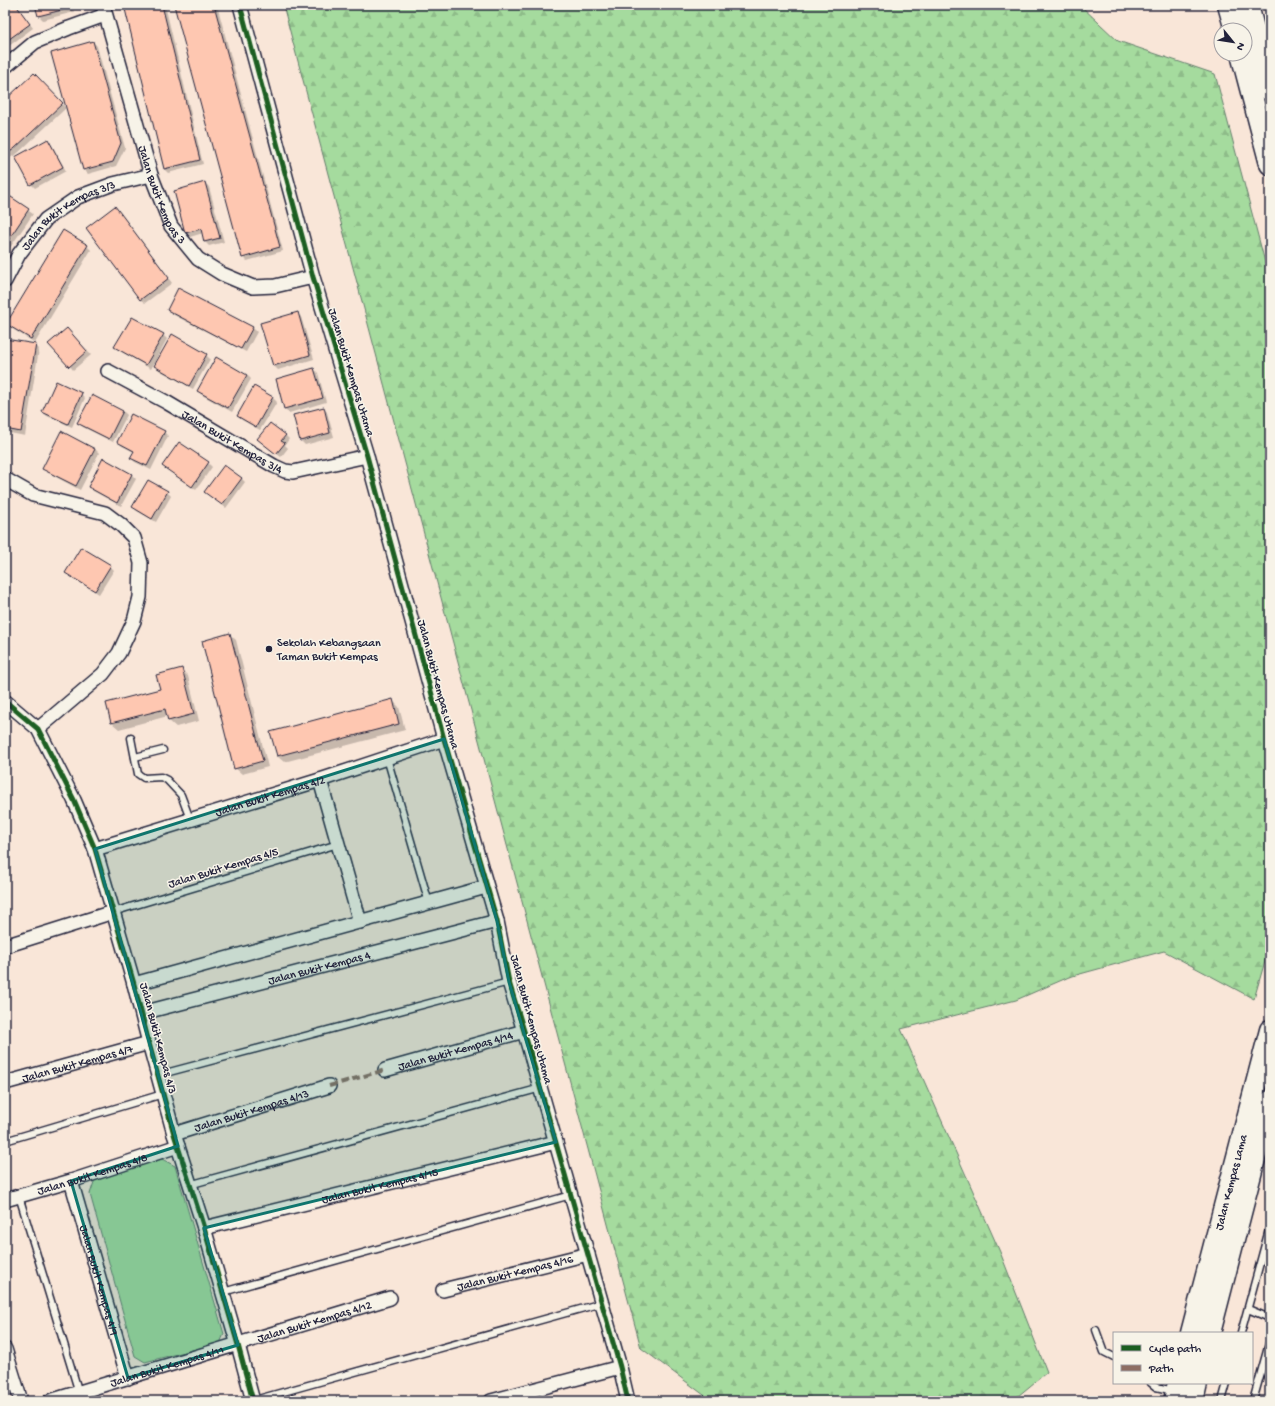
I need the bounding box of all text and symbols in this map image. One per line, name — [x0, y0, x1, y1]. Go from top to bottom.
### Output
north arrow — [1213, 22, 1253, 62]
text: N — [1233, 40, 1247, 52]
street label: Jalan Bukit Kempas 3 — [134, 144, 188, 248]
street label: Jalan Bukit Kempas 3/3 — [19, 179, 118, 254]
street label: Jalan Bukit Kempas Utama — [324, 307, 376, 439]
street label: Jalan Bukit Kempas 3/4 — [179, 408, 284, 478]
street label: Jalan Bukit Kempas Utama — [413, 618, 461, 751]
place label: Sekolah Kebangsaan Taman Bukit Kempas — [276, 637, 381, 665]
marker: Sekolah Kebangsaan Taman Bukit Kempas — [264, 644, 274, 654]
street label: Jalan Bukit Kempas 4/2 — [214, 774, 327, 821]
street label: Jalan Bukit Kempas 4/5 — [167, 846, 280, 892]
street label: Jalan Bukit Kempas 4 — [267, 949, 373, 989]
street label: Jalan Bukit Kempas Utama — [506, 953, 554, 1086]
street label: Jalan Bukit Kempas 4/3 — [136, 982, 179, 1096]
street label: Jalan Bukit Kempas 4/14 — [397, 1029, 515, 1075]
street label: Jalan Bukit Kempas 4/7 — [21, 1043, 136, 1087]
street label: Jalan Bukit Kempas 4/13 — [193, 1088, 311, 1136]
street label: Jalan Kempas Lama — [1213, 1133, 1252, 1232]
street label: Jalan Bukit Kempas 4/8 — [36, 1151, 150, 1199]
street label: Jalan Bukit Kempas 4/15 — [321, 1166, 440, 1208]
street label: Jalan Bukit Kempas 4/9 — [75, 1224, 120, 1337]
street label: Jalan Bukit Kempas 4/16 — [456, 1253, 576, 1295]
street label: Jalan Bukit Kempas 4/12 — [256, 1299, 374, 1347]
legend — [1113, 1332, 1253, 1384]
text: Cycle path — [1149, 1343, 1202, 1357]
street label: Jalan Bukit Kempas 4/11 — [109, 1344, 226, 1391]
text: Path — [1148, 1363, 1174, 1377]

